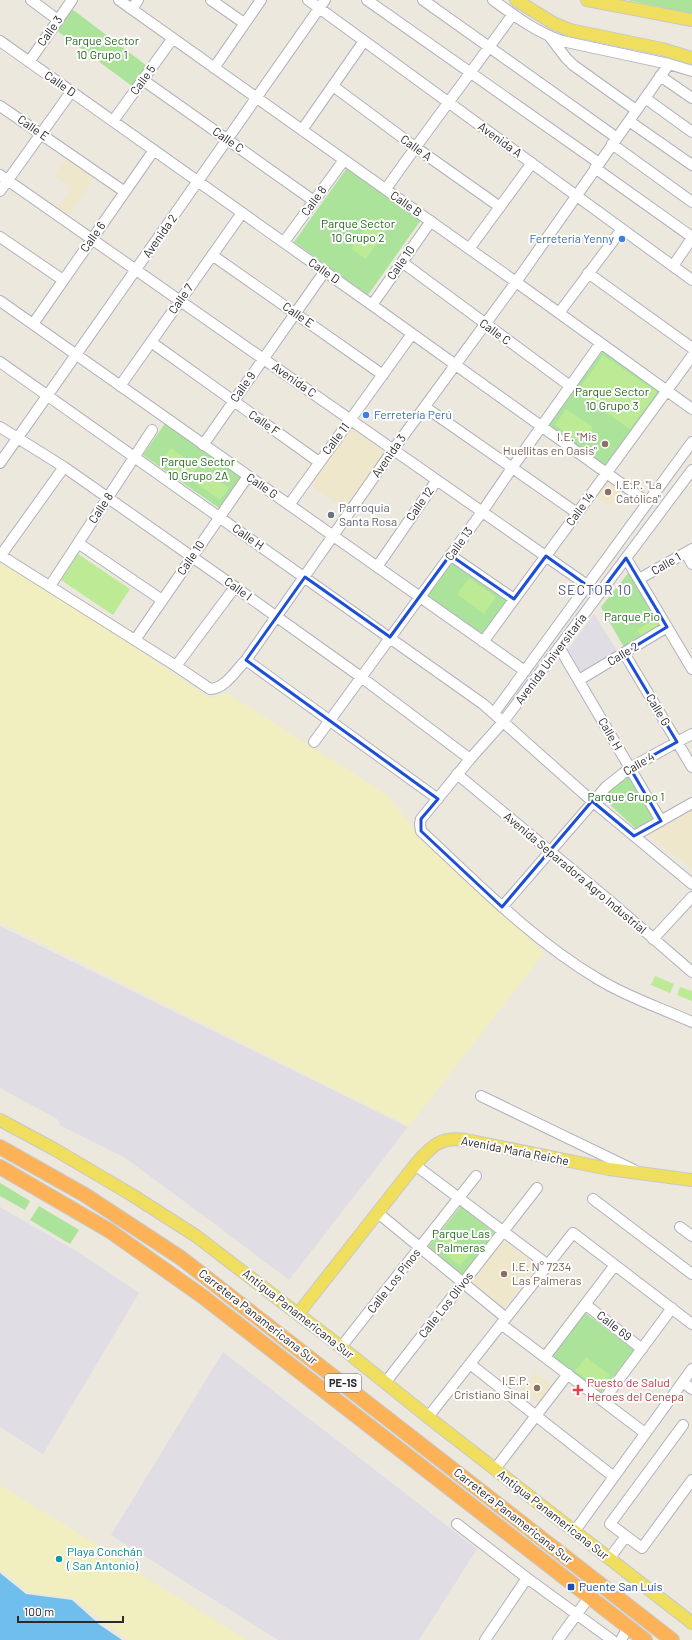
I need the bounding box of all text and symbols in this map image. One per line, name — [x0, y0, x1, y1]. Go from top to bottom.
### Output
street label: Calle 3 — [34, 13, 65, 48]
park label: Parque Sector 10 Grupo 1 — [65, 33, 140, 61]
street label: Calle 5 — [127, 62, 158, 97]
street label: Calle D — [42, 67, 79, 99]
street label: Calle E — [15, 111, 52, 143]
street label: Avenida A — [476, 119, 525, 160]
street label: Calle C — [210, 123, 247, 155]
street label: Calle A — [398, 131, 435, 163]
street label: Calle 8 — [298, 183, 329, 218]
street label: Calle B — [388, 187, 425, 219]
street label: Avenida 2 — [139, 211, 179, 260]
park label: Parque Sector 10 Grupo 2 — [321, 216, 396, 244]
street label: Calle 6 — [77, 219, 108, 254]
place label: Ferretería Yenny — [529, 231, 614, 245]
marker: Ferretería Yenny — [617, 234, 627, 244]
street label: Calle 10 — [383, 243, 417, 282]
street label: Calle D — [306, 254, 343, 286]
street label: Calle 7 — [165, 280, 196, 316]
street label: Calle E — [280, 298, 317, 330]
street label: Calle C — [477, 315, 514, 347]
street label: Avenida C — [270, 359, 319, 399]
street label: Calle 9 — [227, 369, 258, 404]
park label: Parque Sector 10 Grupo 3 — [575, 384, 650, 412]
street label: Calle F — [246, 407, 283, 438]
place label: Ferretería Perú — [374, 407, 452, 421]
marker: Ferretería Perú — [361, 410, 371, 420]
street label: Calle 11 — [319, 420, 352, 457]
place label: I.E. "Mis Huellitas en Oasis" — [503, 429, 597, 457]
street label: Avenida 3 — [368, 431, 408, 480]
marker: I.E. "Mis Huellitas en Oasis" — [600, 439, 610, 449]
park label: Parque Sector 10 Grupo 2A — [161, 454, 236, 482]
street label: Calle G — [244, 469, 281, 501]
place label: I.E.P. "La Católica" — [616, 477, 662, 505]
street label: Calle 12 — [402, 484, 436, 523]
marker: I.E.P. "La Católica" — [603, 487, 613, 497]
street label: Calle 8 — [85, 489, 115, 525]
street label: Calle 14 — [562, 489, 596, 528]
place label: Parroquia Santa Rosa — [339, 500, 397, 528]
marker: Parroquia Santa Rosa — [326, 510, 336, 520]
street label: Calle H — [230, 520, 267, 552]
street label: Calle 13 — [441, 524, 475, 563]
street label: Calle 10 — [174, 538, 207, 577]
street label: Calle 1 — [648, 549, 683, 577]
street label: Calle I — [222, 573, 255, 603]
district label: SECTOR 10 — [558, 581, 632, 598]
park label: Parque Pio — [604, 609, 660, 623]
street label: Avenida Universitaria — [512, 610, 589, 706]
street label: Calle 2 — [604, 638, 641, 668]
street label: Calle G — [644, 691, 674, 728]
street label: Calle H — [596, 715, 626, 752]
street label: Calle 4 — [620, 749, 657, 778]
park label: Parque Grupo 1 — [587, 789, 665, 803]
street label: Avenida Separadora Agro Industrial — [502, 808, 650, 936]
street label: Avenida María Reiche — [460, 1133, 570, 1167]
park label: Parque Las Palmeras — [432, 1226, 490, 1254]
street label: Calle Los Pinos — [364, 1245, 423, 1315]
place label: I.E. N° 7234 Las Palmeras — [512, 1259, 582, 1287]
street label: Antigua Panamericana Sur — [240, 1265, 357, 1361]
street label: Carretera Panamericana Sur — [197, 1266, 321, 1367]
street label: Calle Los Olivos — [415, 1268, 476, 1340]
marker: I.E. N° 7234 Las Palmeras — [499, 1269, 509, 1279]
street label: Calle 69 — [595, 1307, 635, 1343]
place label: I.E.P. Cristiano Sinai — [454, 1373, 529, 1401]
road number: PE-1S — [325, 1374, 361, 1392]
place label: Puesto de Salud Heroes del Cenepa — [587, 1375, 684, 1403]
marker: I.E.P. Cristiano Sinai — [532, 1383, 542, 1393]
marker: Puesto de Salud Heroes del Cenepa — [572, 1384, 584, 1396]
street label: Carretera Panamericana Sur — [452, 1465, 576, 1566]
street label: Antigua Panamericana Sur — [495, 1466, 612, 1562]
place label: Playa Conchán ( San Antonio) — [66, 1544, 142, 1572]
marker: Playa Conchán ( San Antonio) — [54, 1554, 64, 1564]
place label: Puente San Luis — [579, 1579, 663, 1593]
marker: Puente San Luis — [566, 1582, 576, 1592]
scale bar — [18, 1598, 123, 1624]
text: 100 m — [24, 1604, 54, 1618]

